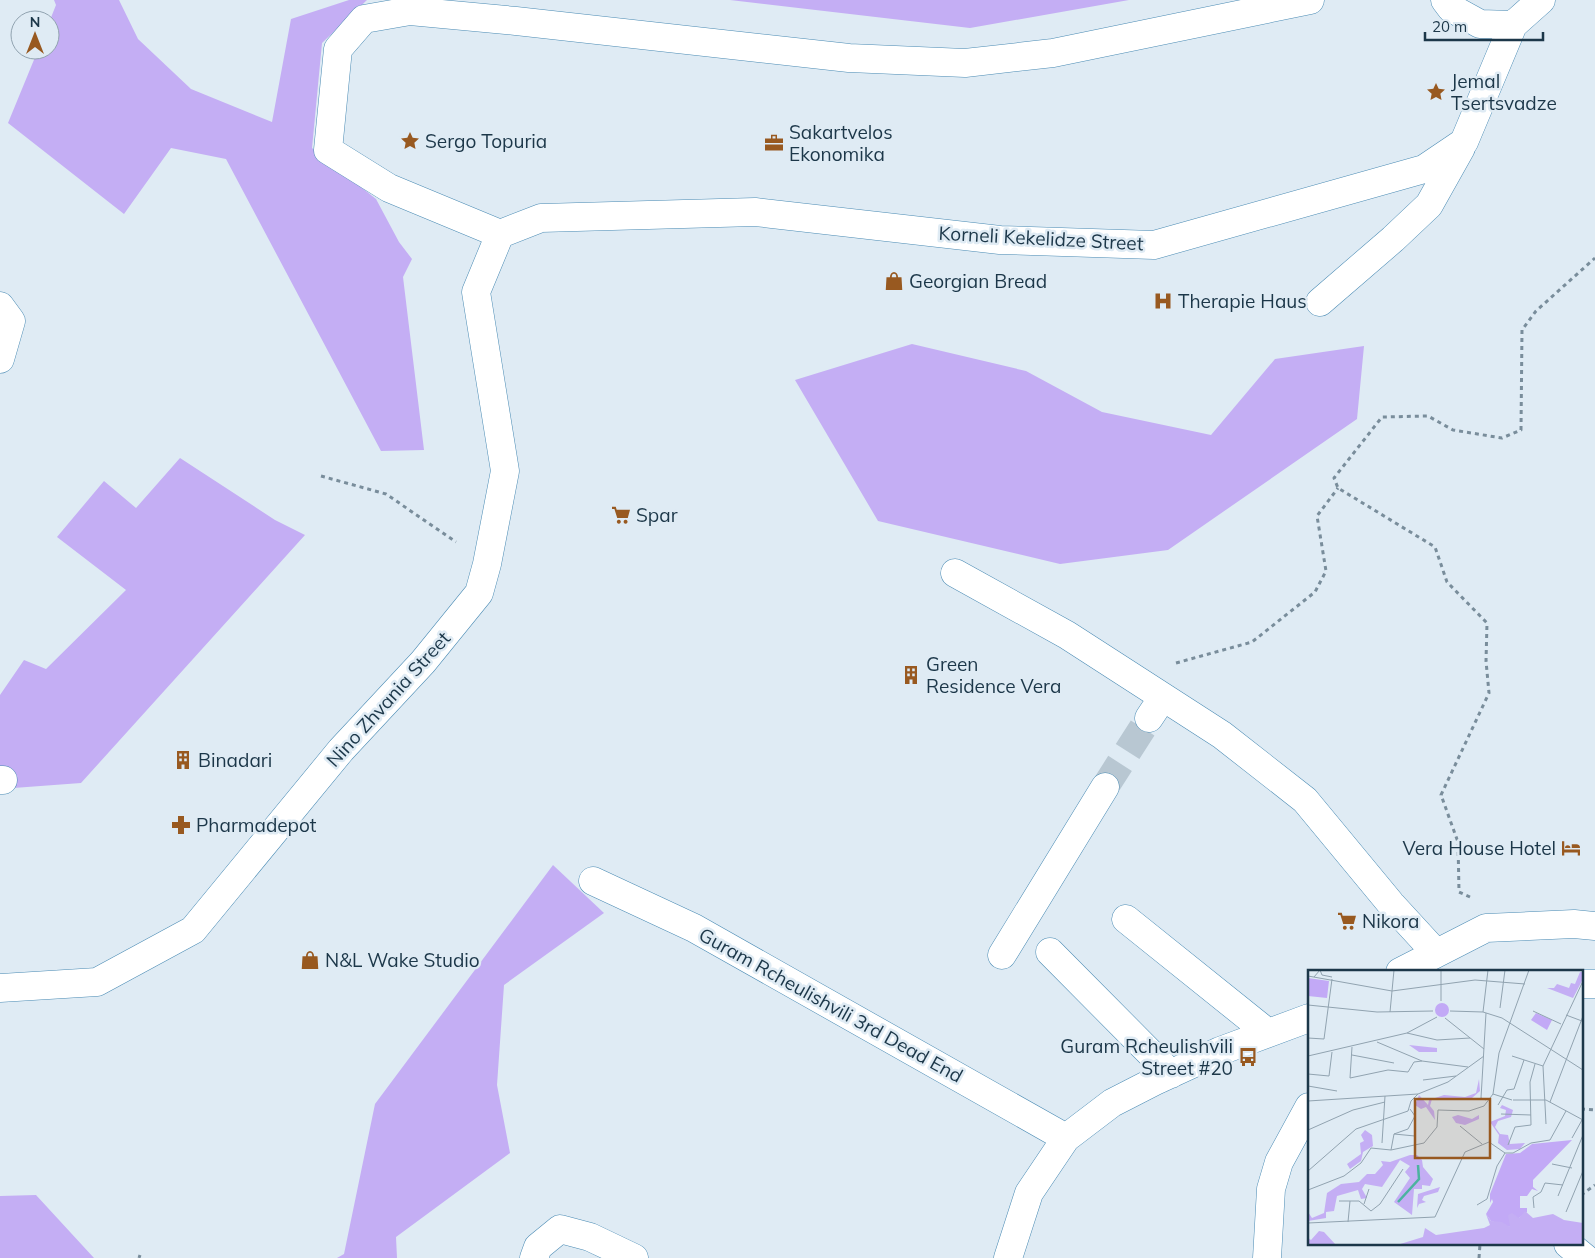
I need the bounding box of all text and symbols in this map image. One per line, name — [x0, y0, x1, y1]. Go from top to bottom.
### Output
north arrow — [10, 10, 60, 60]
scale bar — [1425, 10, 1542, 42]
text: N — [30, 13, 40, 31]
text: 20 m — [1432, 17, 1467, 36]
place label: Jemal Tsertsvadze — [1451, 69, 1557, 115]
place icon: Jemal Tsertsvadze — [1425, 81, 1447, 103]
place label: Sakartvelos Ekonomika — [789, 120, 893, 166]
place label: Sergo Topuria — [425, 129, 547, 153]
place icon: Sergo Topuria — [399, 130, 421, 152]
office icon: Sakartvelos Ekonomika — [763, 132, 785, 154]
street label: Korneli Kekelidze Street — [938, 221, 1144, 255]
place label: Georgian Bread — [909, 269, 1047, 293]
shop icon: Georgian Bread — [883, 270, 905, 292]
place label: Therapie Haus — [1178, 289, 1307, 313]
hospital icon: Therapie Haus — [1152, 290, 1174, 312]
place label: Spar — [636, 503, 678, 527]
supermarket icon: Spar — [610, 504, 632, 526]
street label: Nino Zhvania Street — [321, 626, 455, 772]
place label: Green Residence Vera — [926, 652, 1061, 698]
building icon: Green Residence Vera — [900, 664, 922, 686]
place label: Binadari — [198, 748, 272, 772]
building icon: Binadari — [172, 749, 194, 771]
place label: Pharmadepot — [196, 813, 317, 837]
pharmacy icon: Pharmadepot — [170, 814, 192, 836]
place label: Vera House Hotel — [1403, 836, 1556, 860]
hotel icon: Vera House Hotel — [1560, 837, 1582, 859]
place label: Nikora — [1362, 909, 1419, 933]
supermarket icon: Nikora — [1336, 910, 1358, 932]
street label: Guram Rcheulishvili 3rd Dead End — [695, 922, 967, 1088]
place label: N&L Wake Studio — [325, 948, 480, 972]
shop icon: N&L Wake Studio — [299, 949, 321, 971]
inset map — [1308, 970, 1582, 1246]
place label: Guram Rcheulishvili Street #20 — [1060, 1034, 1233, 1080]
bus stop icon: Guram Rcheulishvili Street #20 — [1237, 1046, 1259, 1068]

